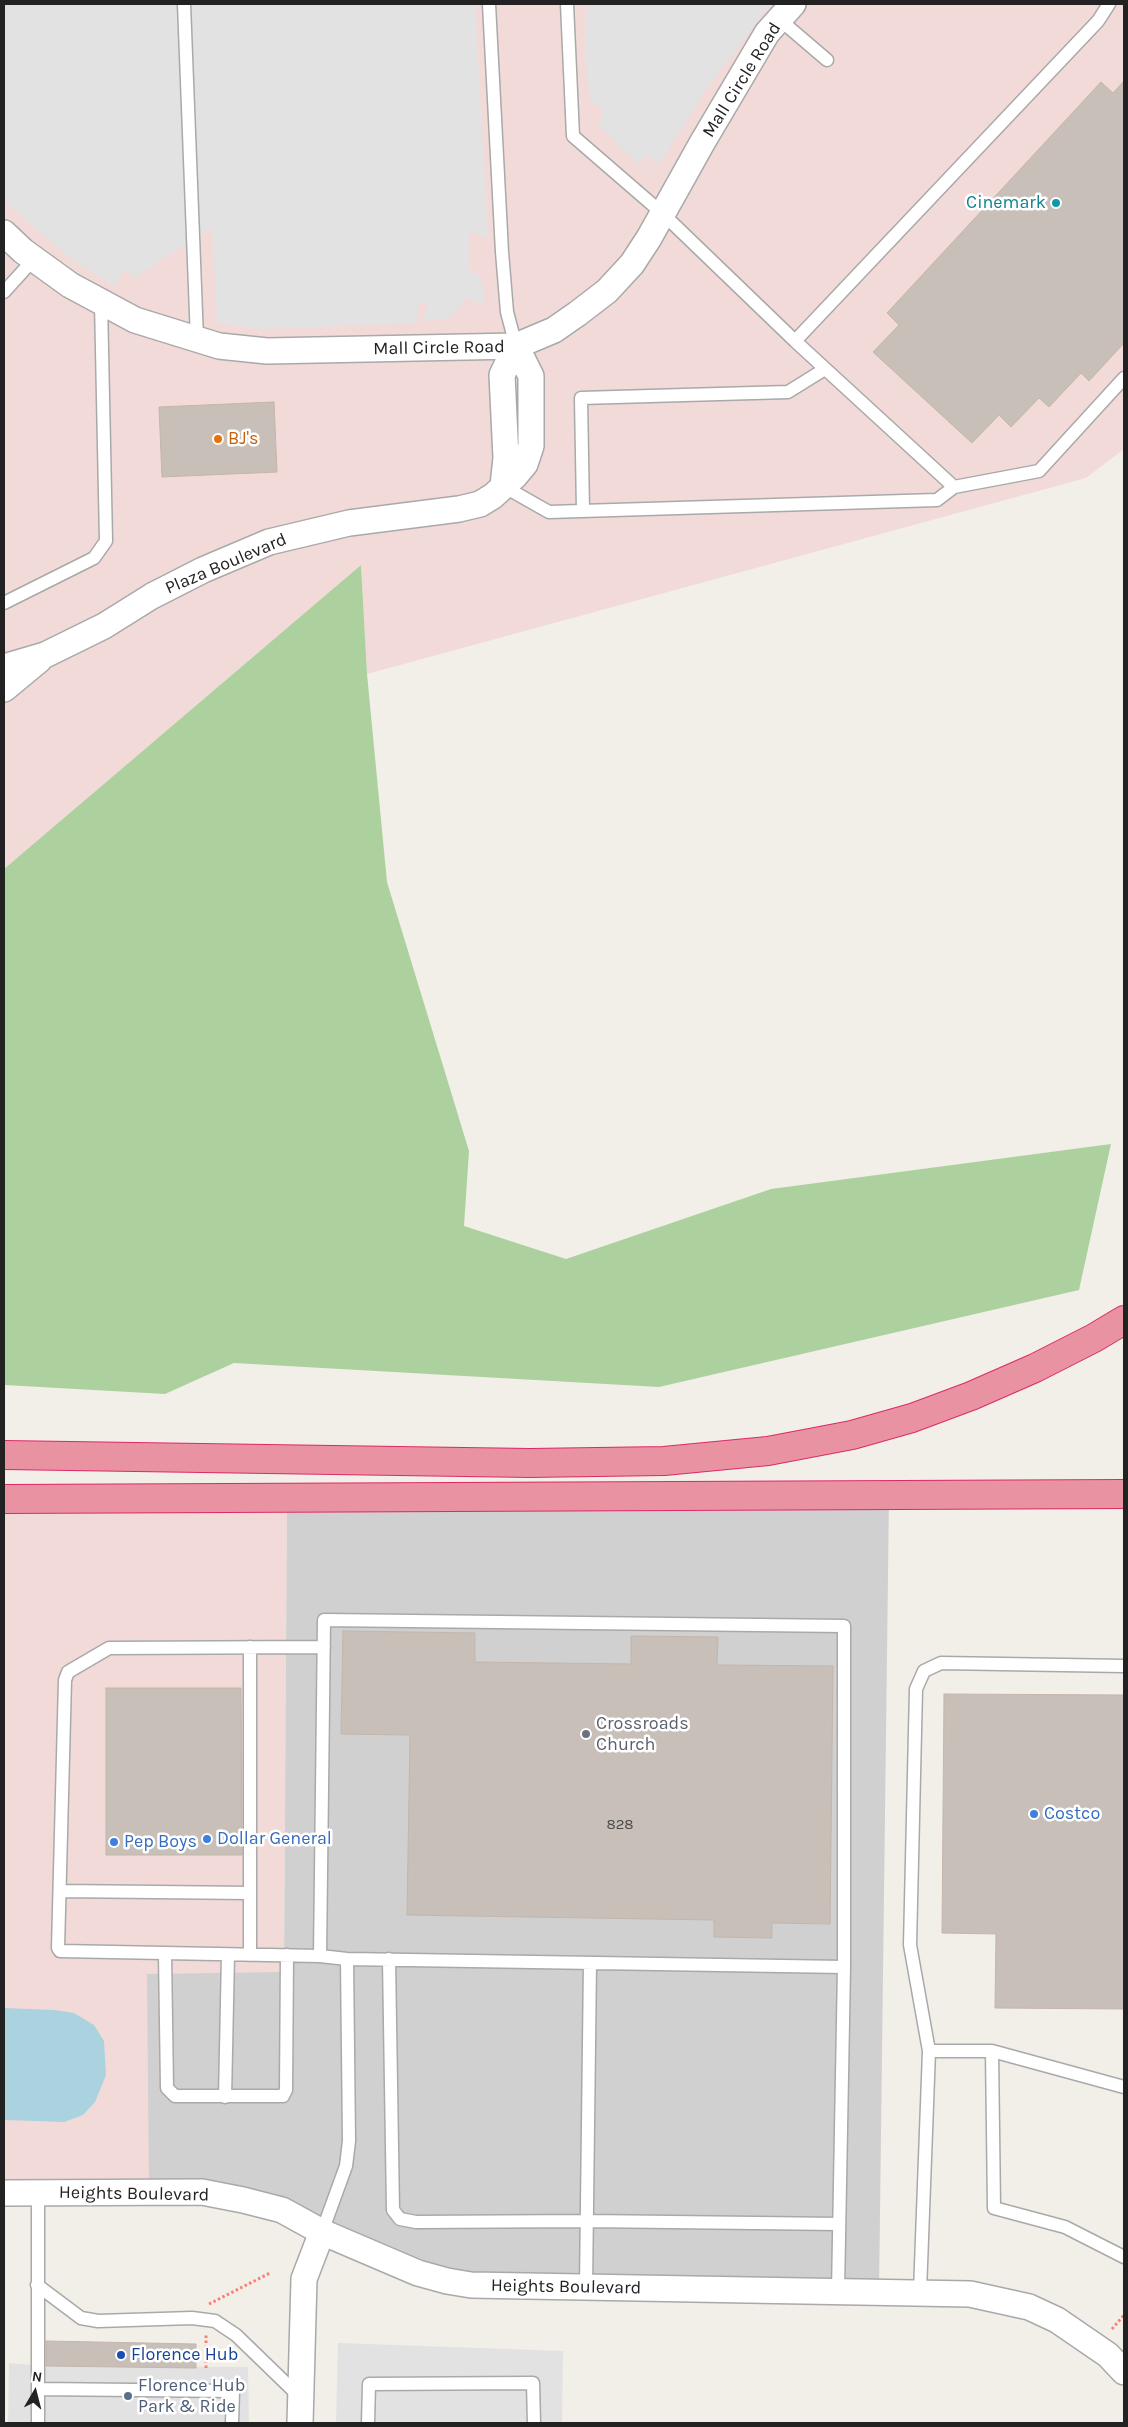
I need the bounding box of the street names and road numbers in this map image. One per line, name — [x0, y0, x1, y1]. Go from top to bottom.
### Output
street label: Mall Circle Road — [698, 18, 786, 142]
street label: Mall Circle Road — [373, 336, 505, 360]
street label: Plaza Boulevard — [162, 529, 290, 599]
street label: Heights Boulevard — [59, 2182, 209, 2206]
street label: Heights Boulevard — [491, 2275, 641, 2299]

